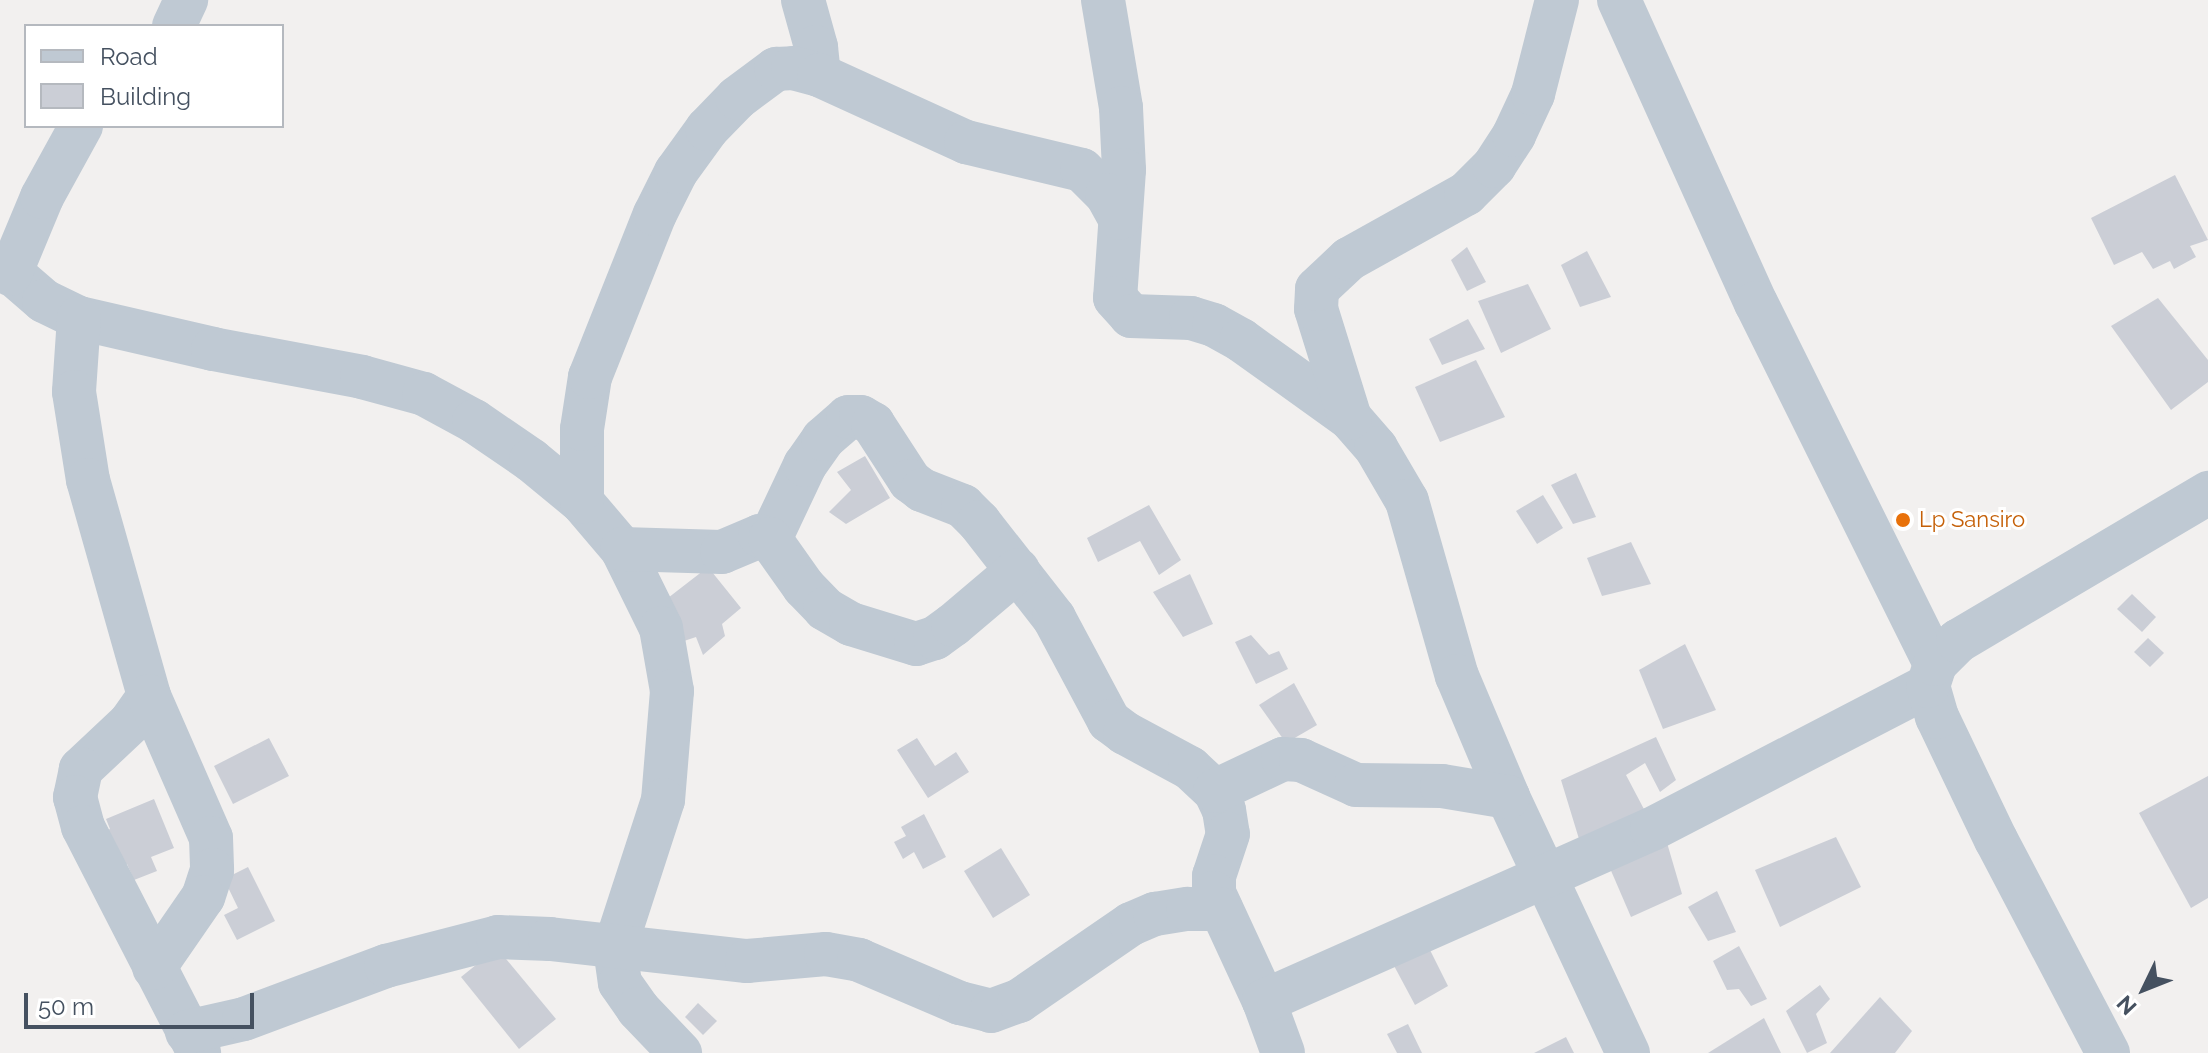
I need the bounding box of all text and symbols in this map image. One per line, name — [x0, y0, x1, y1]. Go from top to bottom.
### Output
legend — [24, 24, 284, 128]
text: Road — [100, 42, 158, 71]
text: Building — [100, 82, 191, 111]
place label: Lp Sansiro — [1919, 507, 2025, 533]
marker: Lp Sansiro — [1894, 511, 1912, 529]
north arrow — [2104, 949, 2184, 1029]
scale bar — [28, 977, 258, 1027]
text: N — [2111, 990, 2142, 1020]
text: 50 m — [38, 992, 94, 1021]

